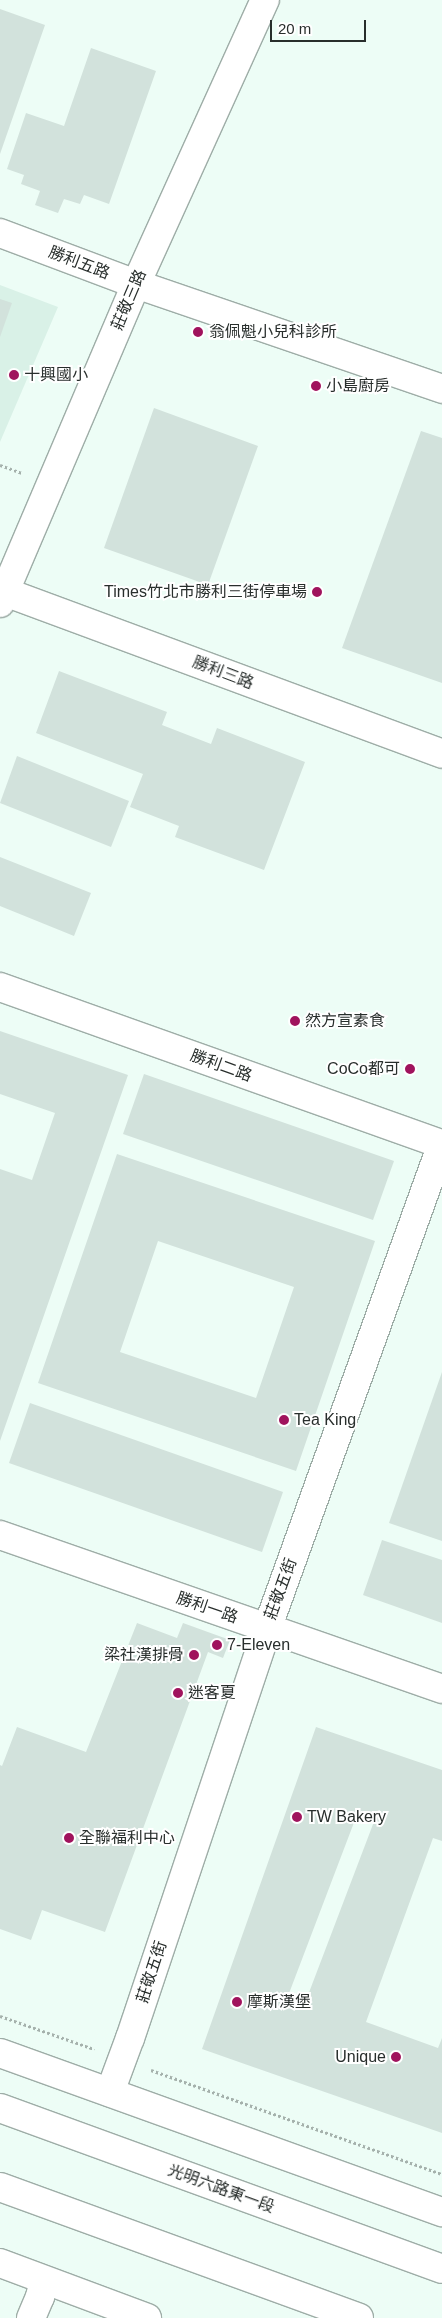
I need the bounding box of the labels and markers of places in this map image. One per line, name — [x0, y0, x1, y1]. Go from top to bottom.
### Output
place label: 翁佩魁小兒科診所 — [209, 322, 337, 342]
marker: 翁佩魁小兒科診所 — [191, 325, 205, 339]
place label: 十興國小 — [24, 365, 88, 385]
marker: 十興國小 — [8, 369, 20, 381]
place label: 小島廚房 — [326, 376, 390, 396]
marker: 小島廚房 — [310, 380, 322, 392]
place label: Times竹北市勝利三街停車場 — [104, 582, 307, 602]
marker: Times竹北市勝利三街停車場 — [311, 586, 323, 598]
place label: 然方宣素食 — [305, 1011, 385, 1031]
marker: 然方宣素食 — [289, 1015, 301, 1027]
place label: CoCo都可 — [327, 1059, 400, 1079]
marker: CoCo都可 — [404, 1063, 416, 1075]
place label: Tea King — [294, 1410, 356, 1430]
marker: Tea King — [278, 1414, 290, 1426]
place label: 7-Eleven — [227, 1635, 290, 1655]
marker: 7-Eleven — [211, 1639, 223, 1651]
place label: 梁社漢排骨 — [104, 1645, 184, 1665]
marker: 梁社漢排骨 — [188, 1649, 200, 1661]
place label: 迷客夏 — [188, 1683, 236, 1703]
marker: 迷客夏 — [172, 1687, 184, 1699]
place label: TW Bakery — [307, 1807, 386, 1827]
marker: TW Bakery — [291, 1811, 303, 1823]
place label: 全聯福利中心 — [79, 1828, 175, 1848]
marker: 全聯福利中心 — [63, 1832, 75, 1844]
place label: 摩斯漢堡 — [247, 1992, 311, 2012]
marker: 摩斯漢堡 — [231, 1996, 243, 2008]
place label: Unique — [335, 2047, 386, 2067]
marker: Unique — [390, 2051, 402, 2063]

